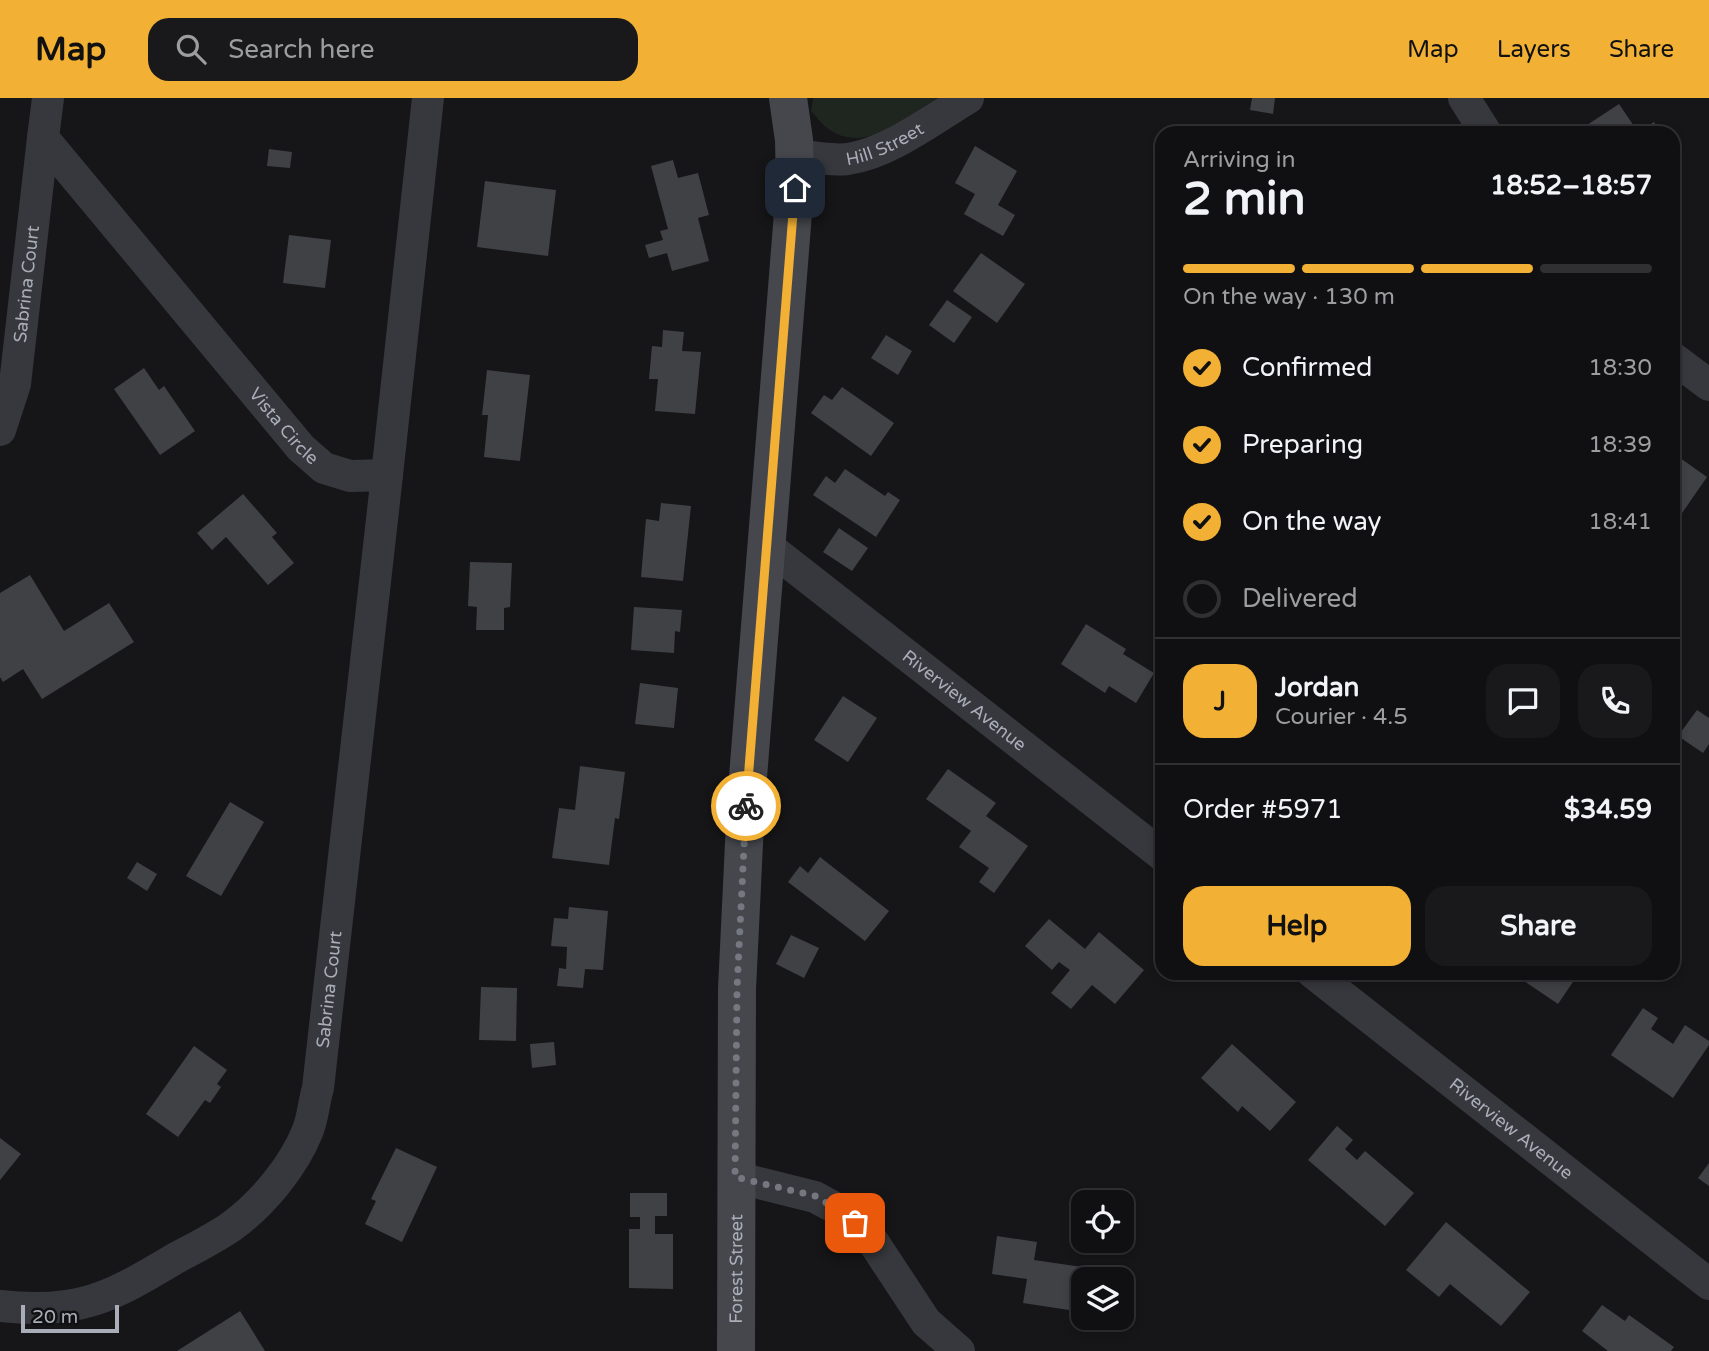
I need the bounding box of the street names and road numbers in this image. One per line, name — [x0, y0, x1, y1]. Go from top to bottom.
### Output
street label: Hill Street — [844, 118, 928, 170]
street label: Sabrina Court — [9, 224, 44, 344]
street label: Vista Circle — [244, 383, 323, 469]
street label: Riverview Avenue — [898, 645, 1031, 756]
street label: Sabrina Court — [312, 930, 347, 1049]
street label: Riverview Avenue — [1445, 1073, 1578, 1184]
street label: Forest Street — [725, 1214, 747, 1324]

